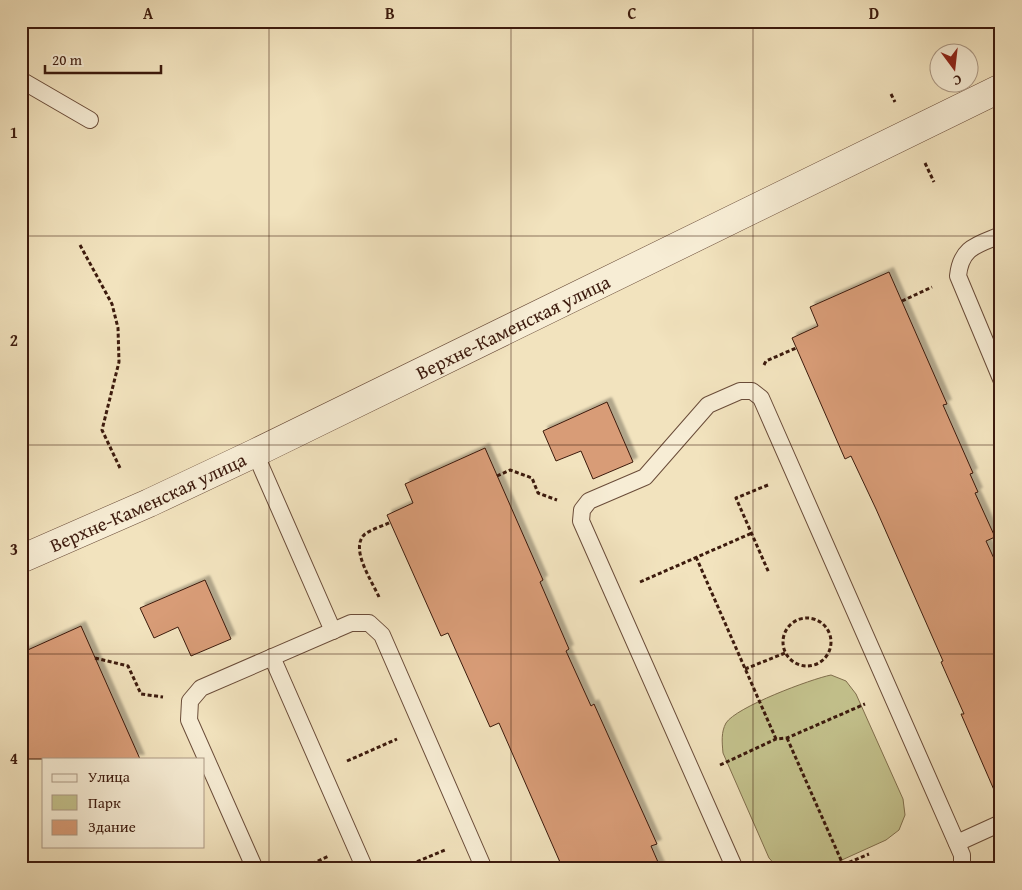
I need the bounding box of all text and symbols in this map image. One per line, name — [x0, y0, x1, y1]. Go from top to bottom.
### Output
text: A — [143, 1, 154, 25]
text: B — [385, 1, 395, 25]
text: C — [627, 1, 637, 25]
text: D — [869, 1, 879, 25]
scale bar — [45, 42, 161, 74]
north arrow — [930, 42, 980, 92]
text: 20 m — [52, 49, 83, 70]
text: С — [951, 70, 964, 91]
text: 1 — [10, 120, 18, 144]
street label: Верхне-Каменская улица — [411, 267, 615, 386]
text: 2 — [10, 328, 18, 352]
street label: Верхне-Каменская улица — [45, 445, 251, 559]
text: 3 — [10, 537, 18, 561]
text: 4 — [10, 746, 18, 770]
legend — [42, 758, 205, 848]
text: Улица — [88, 766, 131, 787]
text: Парк — [88, 792, 121, 813]
text: Здание — [88, 816, 136, 837]

